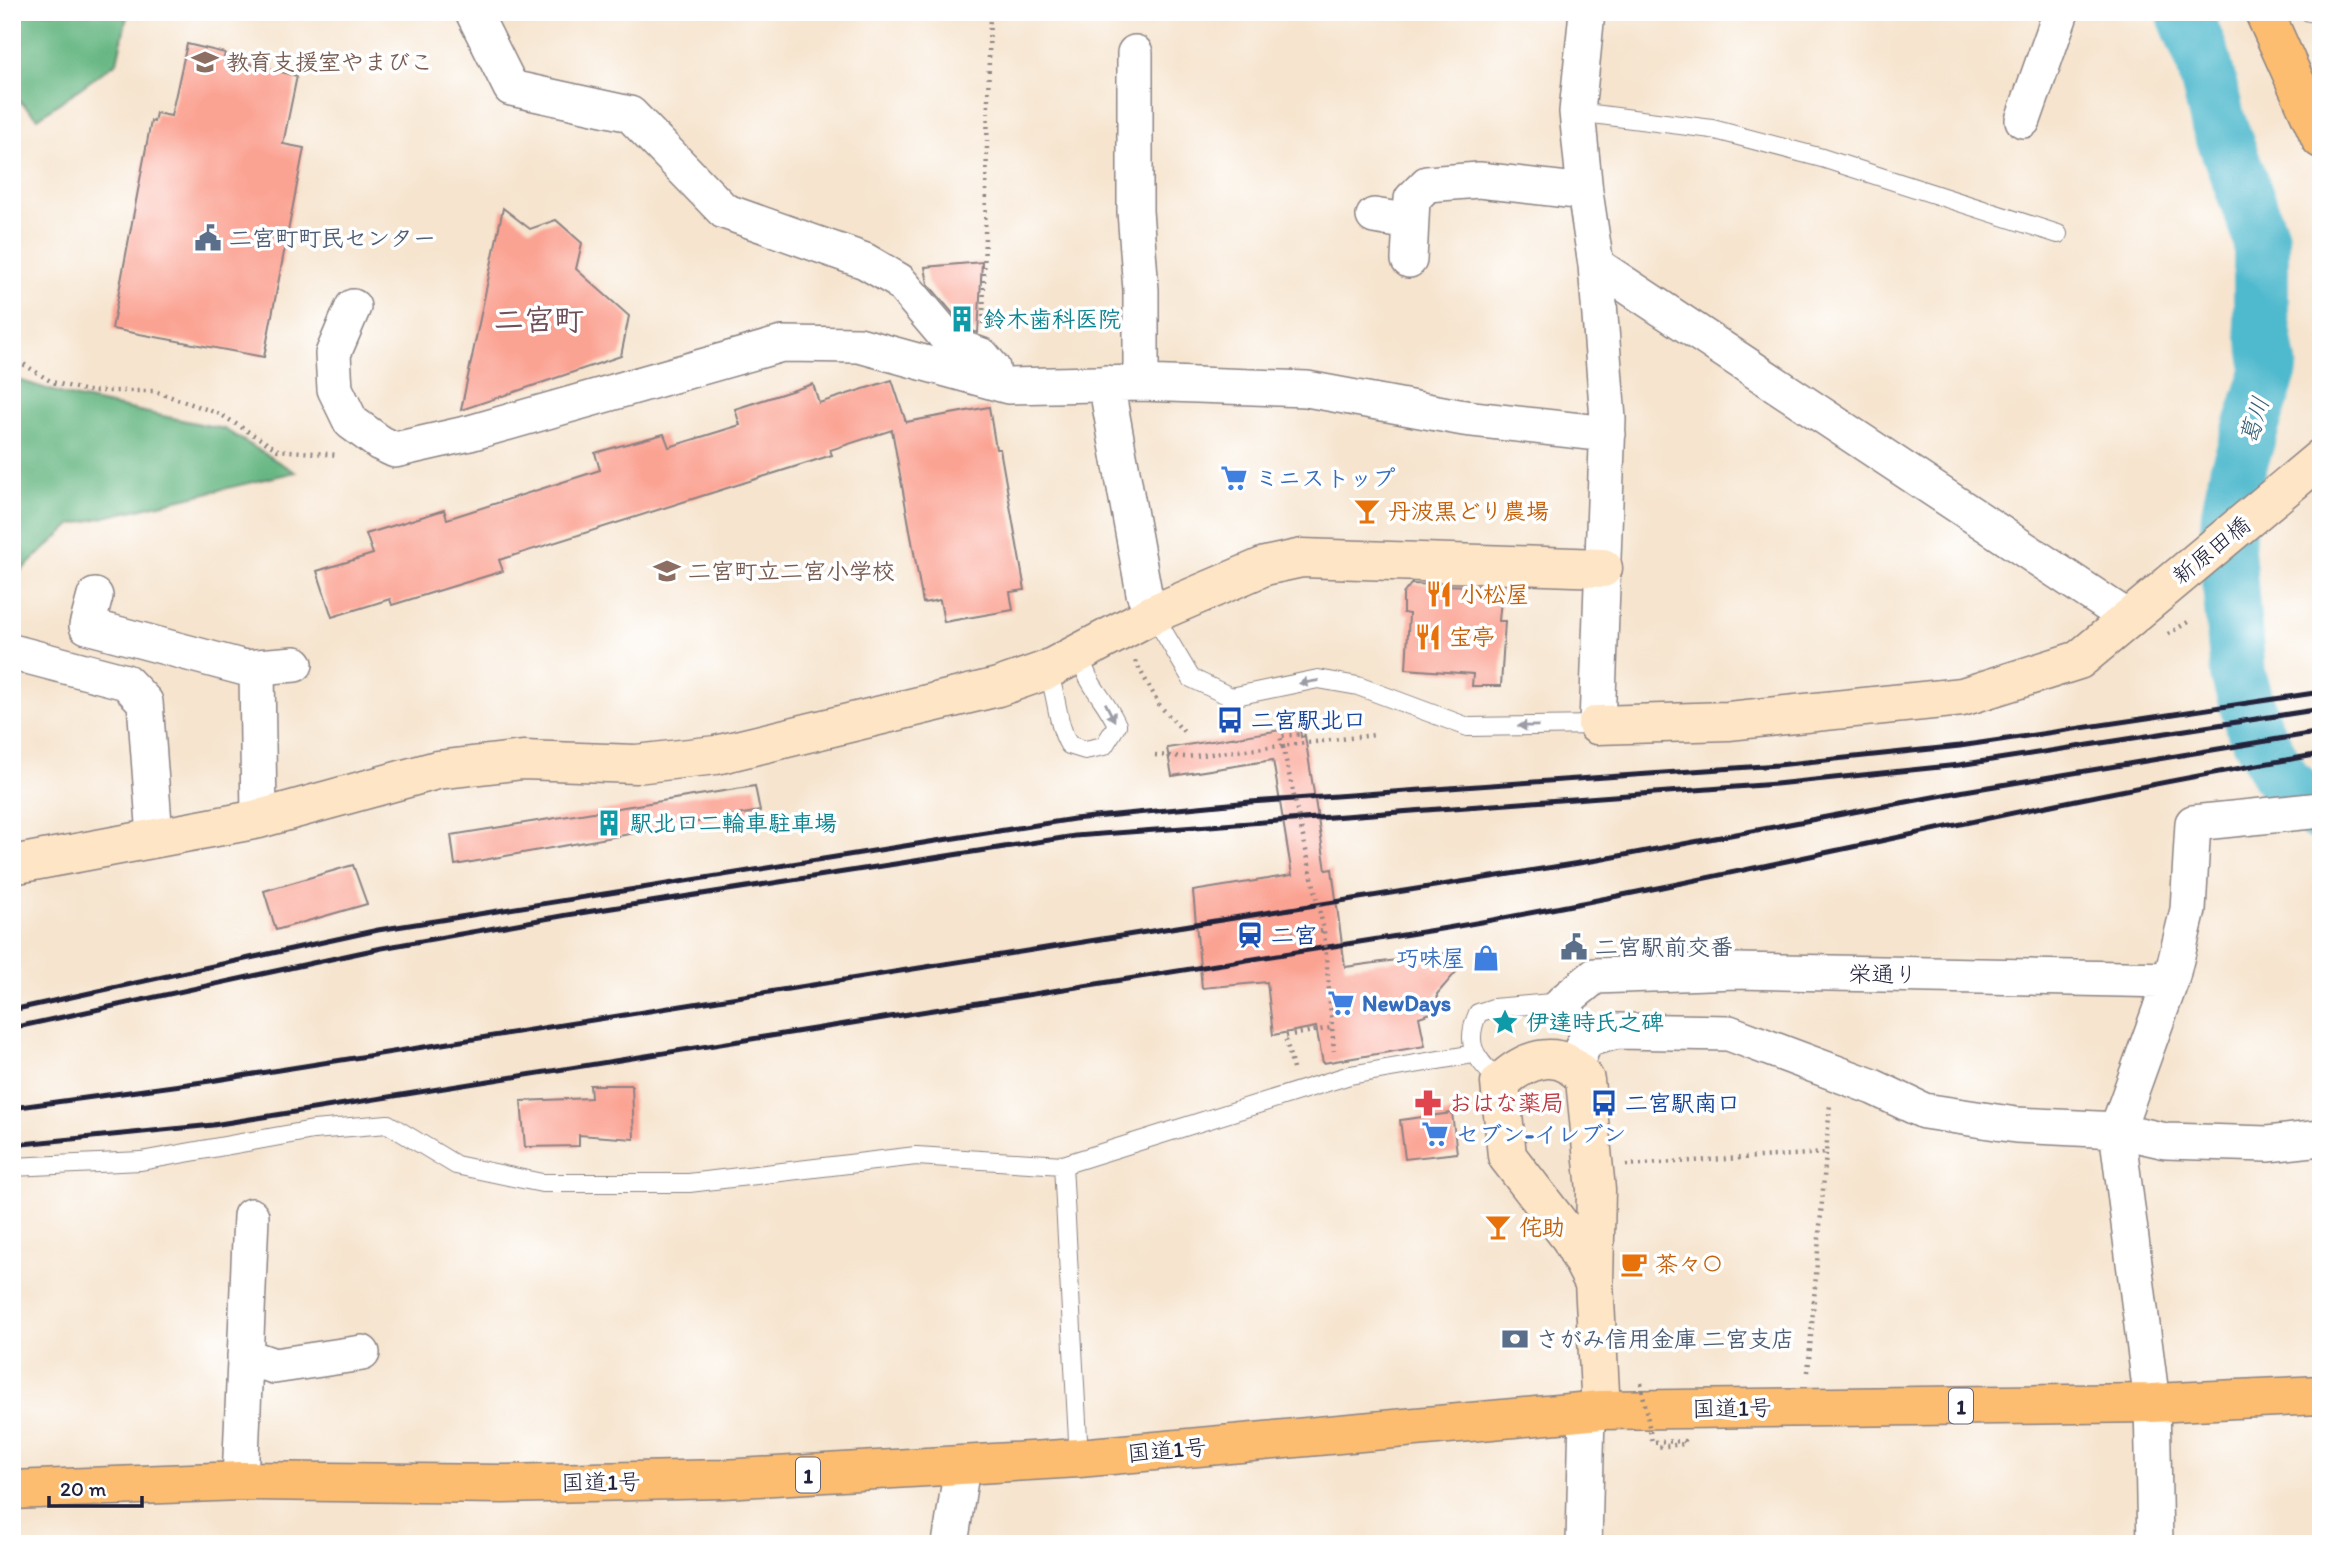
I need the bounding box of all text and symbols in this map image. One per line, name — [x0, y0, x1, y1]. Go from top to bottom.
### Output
school or university icon: 教育支援室やまびこ — [190, 47, 220, 77]
place label: 教育支援室やまびこ — [226, 48, 433, 76]
public building icon: 二宮町町民センター — [193, 223, 223, 253]
place label: 二宮町町民センター — [229, 224, 436, 252]
district label: 二宮町 — [494, 301, 584, 338]
building icon: 鈴木歯科医院 — [947, 304, 977, 334]
place label: 鈴木歯科医院 — [983, 305, 1121, 333]
water label: 葛川 — [2233, 393, 2275, 447]
supermarket icon: ミニストップ — [1219, 463, 1249, 493]
place label: ミニストップ — [1255, 464, 1395, 492]
bar icon: 丹波黒どり農場 — [1352, 496, 1382, 526]
place label: 丹波黒どり農場 — [1388, 497, 1549, 525]
street label: 新原田橋 — [2166, 510, 2256, 590]
school or university icon: 二宮町立二宮小学校 — [652, 556, 682, 586]
place label: 二宮町立二宮小学校 — [688, 557, 895, 585]
restaurant icon: 小松屋 — [1424, 579, 1454, 609]
place label: 小松屋 — [1460, 580, 1529, 608]
restaurant icon: 宝亭 — [1413, 622, 1443, 652]
place label: 宝亭 — [1449, 623, 1495, 651]
one-way arrow — [1298, 677, 1320, 688]
one-way arrow — [1105, 702, 1116, 722]
bus stop icon: 二宮駅北口 — [1215, 705, 1245, 735]
place label: 二宮駅北口 — [1251, 706, 1366, 734]
one-way arrow — [1517, 720, 1539, 732]
building icon: 駅北口二輪車駐車場 — [594, 808, 624, 838]
place label: 駅北口二輪車駐車場 — [630, 809, 837, 837]
station icon: 二宮 — [1235, 920, 1265, 950]
place label: 二宮 — [1271, 921, 1317, 949]
public building icon: 二宮駅前交番 — [1559, 932, 1589, 962]
place label: 二宮駅前交番 — [1595, 933, 1733, 961]
shop icon: 巧味屋 — [1471, 943, 1501, 973]
place label: 巧味屋 — [1396, 944, 1465, 972]
street label: 栄通り — [1848, 959, 1918, 989]
supermarket icon: NewDays — [1326, 988, 1356, 1018]
place label: NewDays — [1362, 989, 1451, 1017]
place icon: 伊達時氏之碑 — [1490, 1007, 1520, 1037]
place label: 伊達時氏之碑 — [1526, 1008, 1664, 1036]
pharmacy icon: おはな薬局 — [1413, 1088, 1443, 1118]
bus stop icon: 二宮駅南口 — [1589, 1088, 1619, 1118]
place label: おはな薬局 — [1449, 1089, 1564, 1117]
place label: 二宮駅南口 — [1625, 1089, 1740, 1117]
supermarket icon: セブン-イレブン — [1420, 1119, 1450, 1149]
place label: セブン-イレブン — [1456, 1120, 1626, 1148]
bar icon: 侘助 — [1483, 1212, 1513, 1242]
place label: 侘助 — [1519, 1213, 1565, 1241]
cafe icon: 茶々〇 — [1619, 1249, 1649, 1279]
place label: 茶々〇 — [1655, 1250, 1724, 1278]
bank icon: さがみ信用金庫 二宮支店 — [1500, 1324, 1530, 1354]
place label: さがみ信用金庫 二宮支店 — [1536, 1325, 1794, 1353]
road number: 1 — [1949, 1388, 1973, 1424]
street label: 国道1号 — [1692, 1393, 1772, 1423]
street label: 国道1号 — [1126, 1433, 1208, 1467]
road number: 1 — [796, 1458, 820, 1492]
scale bar — [49, 1465, 142, 1509]
street label: 国道1号 — [561, 1467, 641, 1497]
text: 20 m — [60, 1476, 107, 1501]

